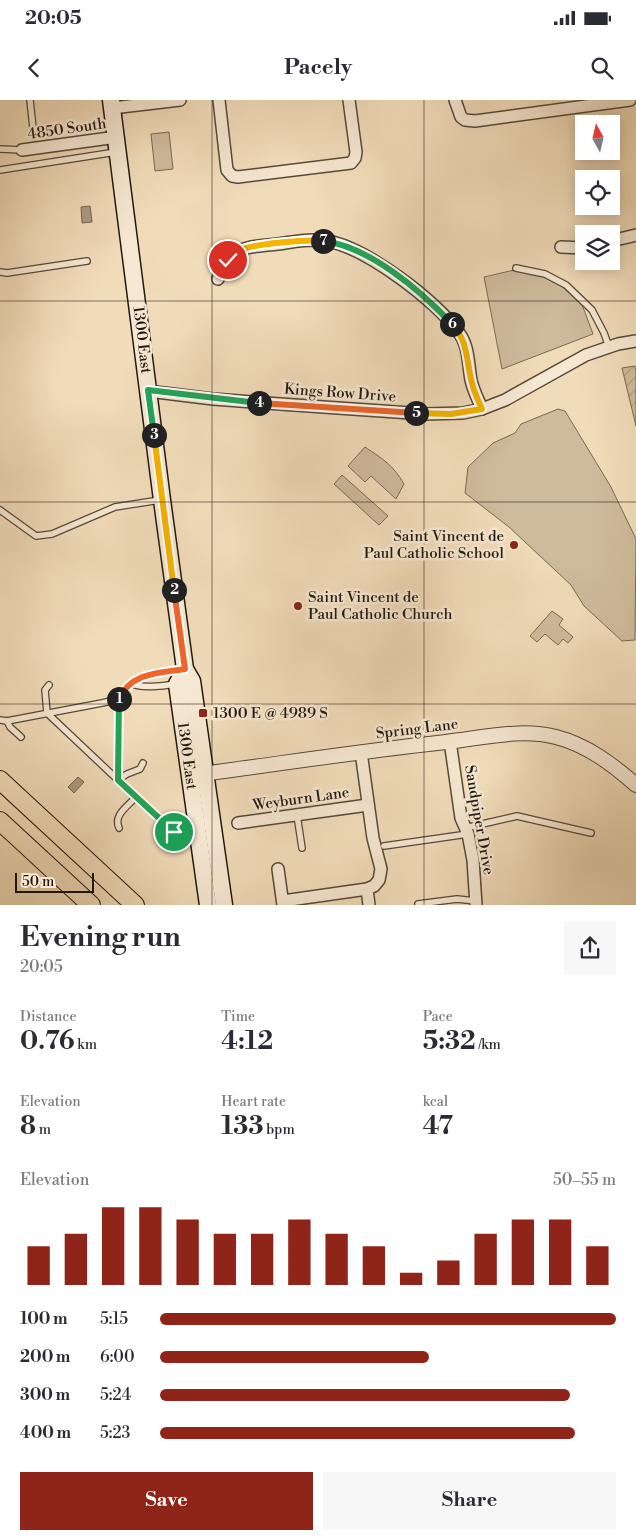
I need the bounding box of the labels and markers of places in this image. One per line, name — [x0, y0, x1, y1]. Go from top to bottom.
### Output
pin: 7 — [310, 228, 336, 254]
pin — [207, 239, 249, 281]
pin: 6 — [440, 312, 464, 336]
pin: 4 — [246, 390, 272, 416]
pin: 5 — [404, 400, 428, 426]
pin: 3 — [142, 422, 166, 448]
place label: Saint Vincent de Paul Catholic School — [364, 527, 505, 563]
marker: Saint Vincent de Paul Catholic School — [508, 539, 520, 551]
pin: 2 — [162, 578, 186, 602]
place label: Saint Vincent de Paul Catholic Church — [308, 588, 453, 624]
marker: Saint Vincent de Paul Catholic Church — [292, 600, 304, 612]
pin: 1 — [106, 686, 132, 712]
place label: 1300 E @ 4989 S — [213, 704, 328, 723]
marker: 1300 E @ 4989 S — [197, 707, 209, 719]
pin — [153, 811, 195, 853]

